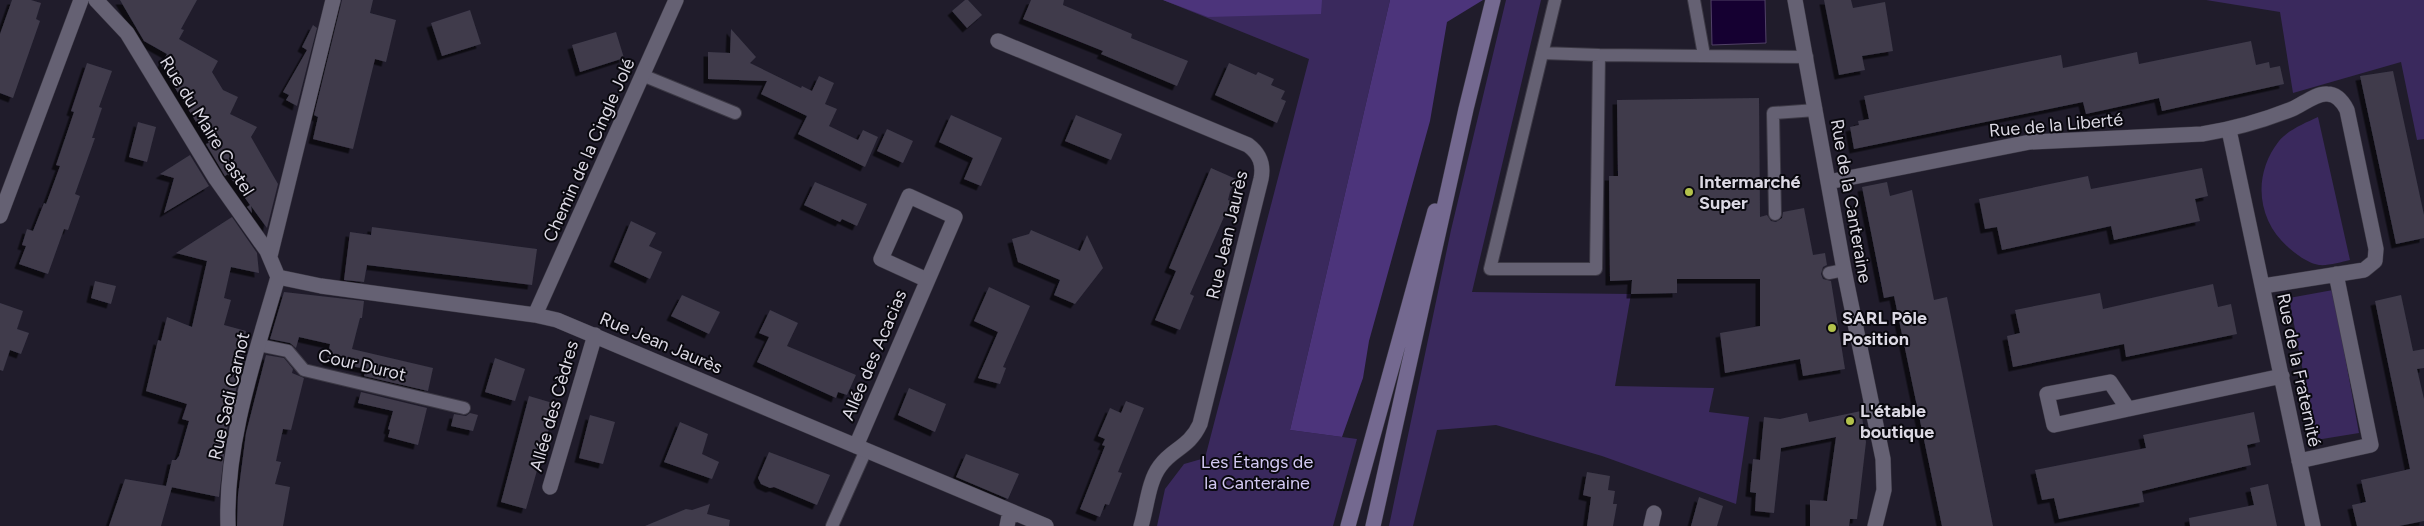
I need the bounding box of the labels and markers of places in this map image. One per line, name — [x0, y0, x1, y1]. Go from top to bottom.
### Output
place label: Intermarché Super — [1699, 171, 1801, 214]
marker: Intermarché Super — [1683, 186, 1695, 198]
place label: SARL Pôle Position — [1842, 307, 1927, 350]
marker: SARL Pôle Position — [1826, 322, 1838, 334]
place label: L'étable boutique — [1860, 400, 1934, 443]
marker: L'étable boutique — [1844, 415, 1856, 427]

